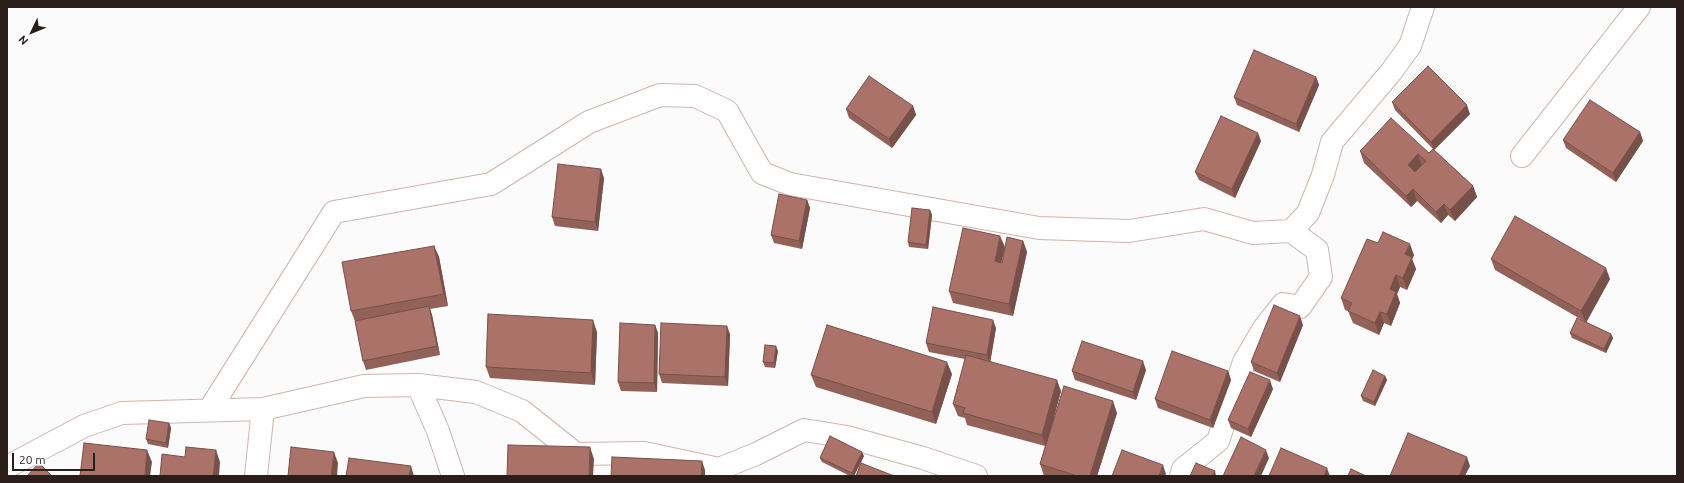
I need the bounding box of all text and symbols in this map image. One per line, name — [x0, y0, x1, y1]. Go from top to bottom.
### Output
north arrow — [12, 12, 52, 52]
text: N — [16, 33, 30, 47]
scale bar — [14, 445, 97, 471]
text: 20 m — [19, 453, 46, 466]

